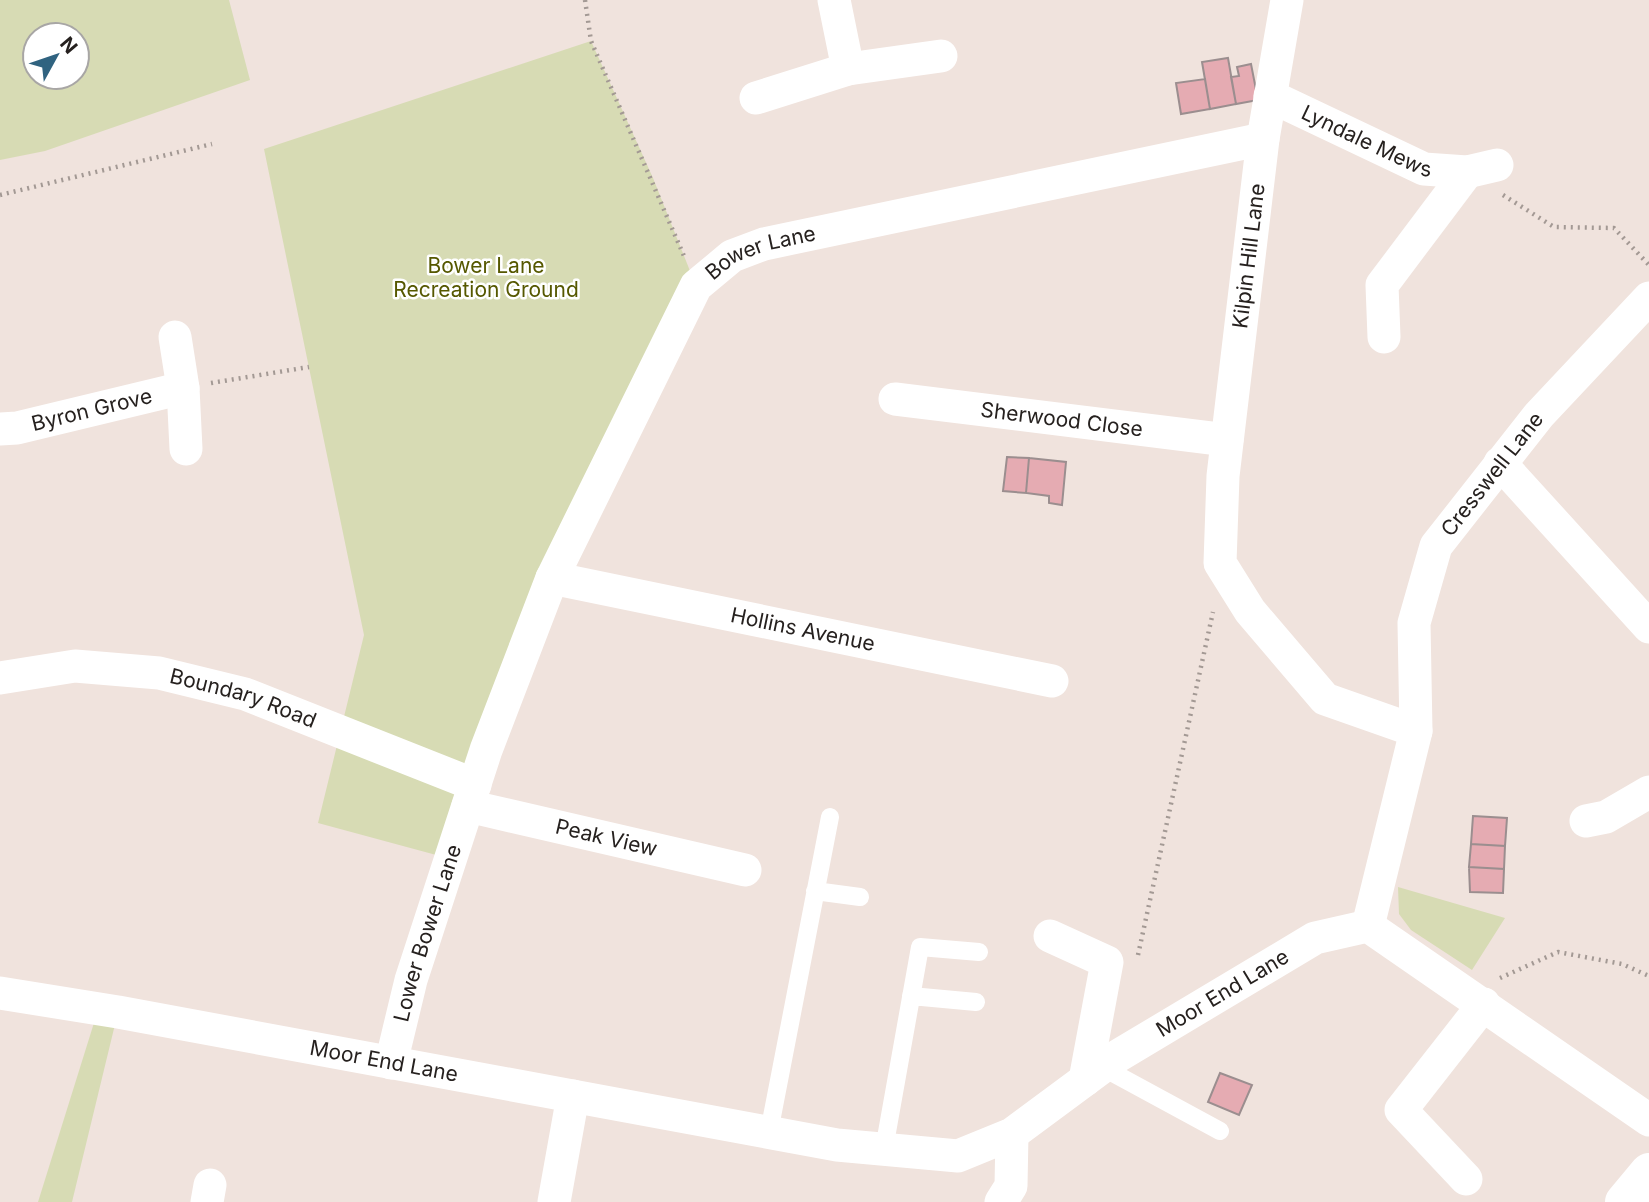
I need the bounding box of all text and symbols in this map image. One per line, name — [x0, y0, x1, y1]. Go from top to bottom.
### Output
north arrow — [21, 21, 91, 91]
text: N — [55, 32, 82, 58]
street label: Lyndale Mews — [1298, 100, 1432, 181]
street label: Kilpin Hill Lane — [1227, 182, 1270, 330]
street label: Bower Lane — [700, 220, 818, 285]
park label: Bower Lane Recreation Ground — [393, 253, 579, 302]
street label: Byron Grove — [29, 383, 154, 436]
street label: Sherwood Close — [979, 397, 1144, 442]
street label: Cresswell Lane — [1435, 407, 1548, 541]
street label: Hollins Avenue — [728, 602, 877, 656]
street label: Boundary Road — [167, 663, 320, 733]
street label: Peak View — [553, 814, 660, 861]
street label: Lower Bower Lane — [388, 841, 466, 1024]
street label: Moor End Lane — [1151, 944, 1293, 1042]
street label: Moor End Lane — [308, 1035, 460, 1087]

